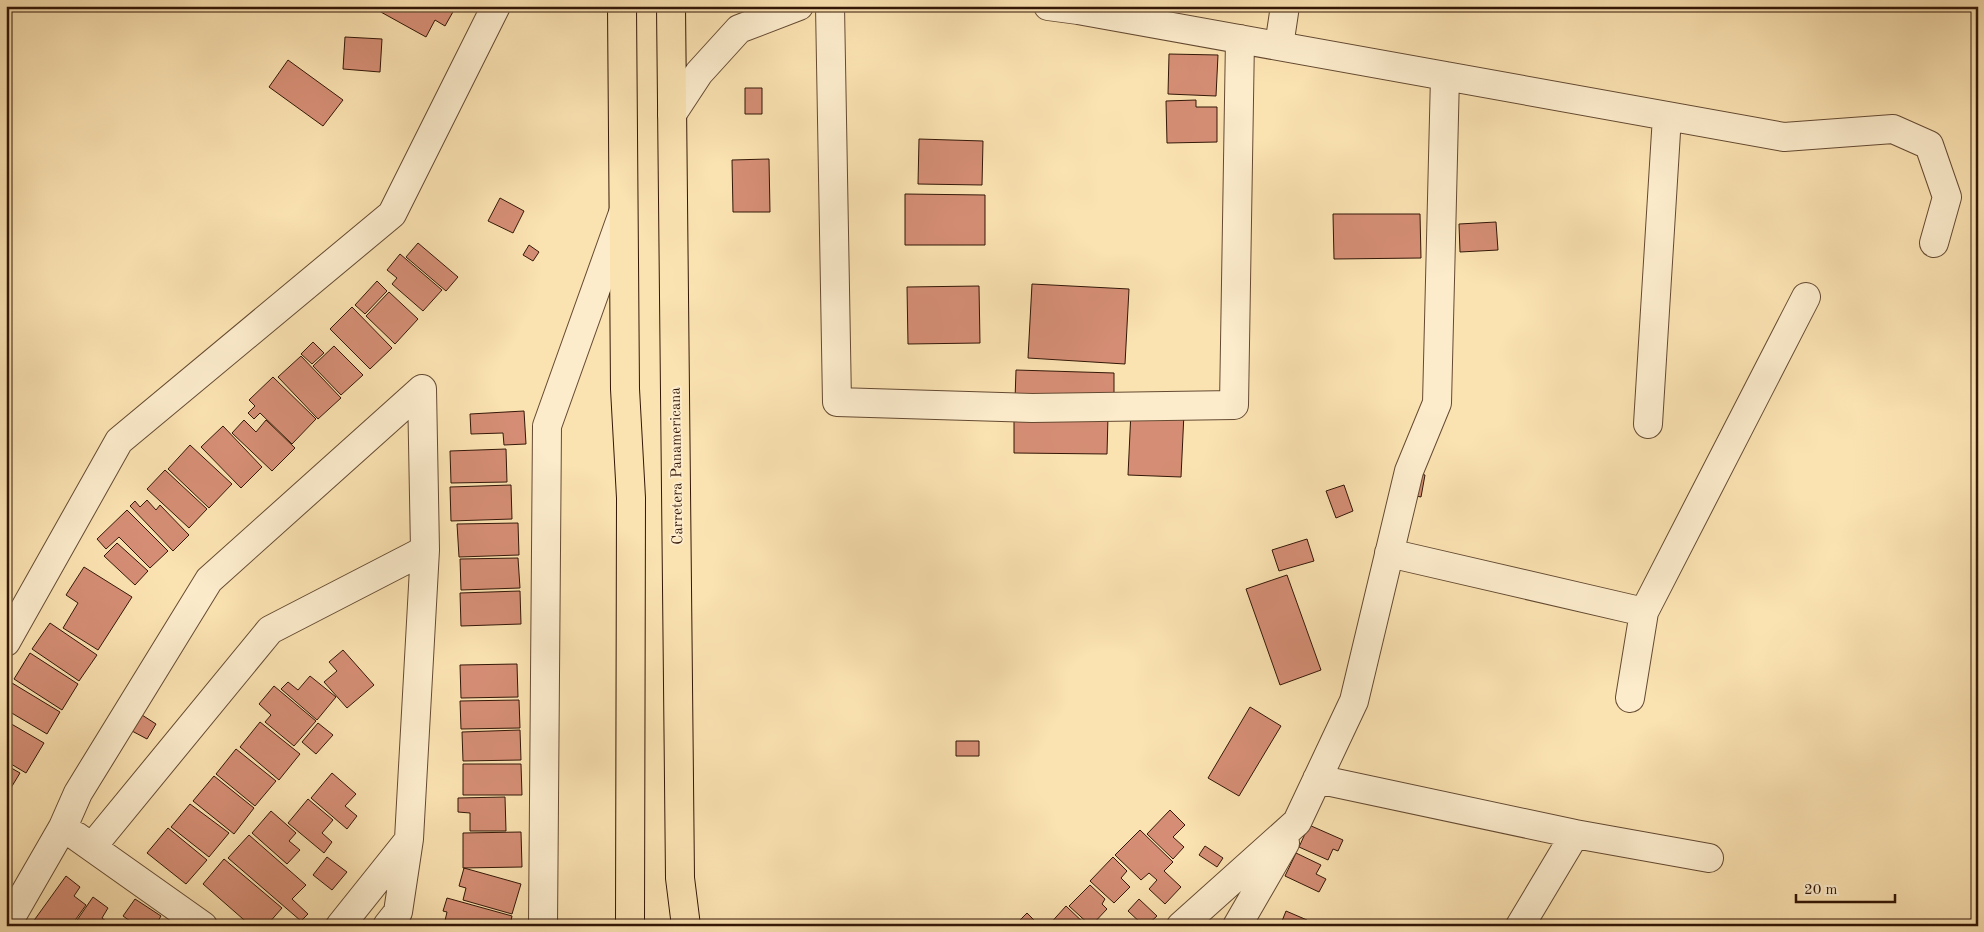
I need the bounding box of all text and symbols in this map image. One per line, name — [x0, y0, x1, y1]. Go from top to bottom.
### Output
street label: Carretera Panamericana — [669, 387, 686, 545]
scale bar — [1796, 872, 1895, 904]
text: 20 m — [1804, 883, 1838, 898]

